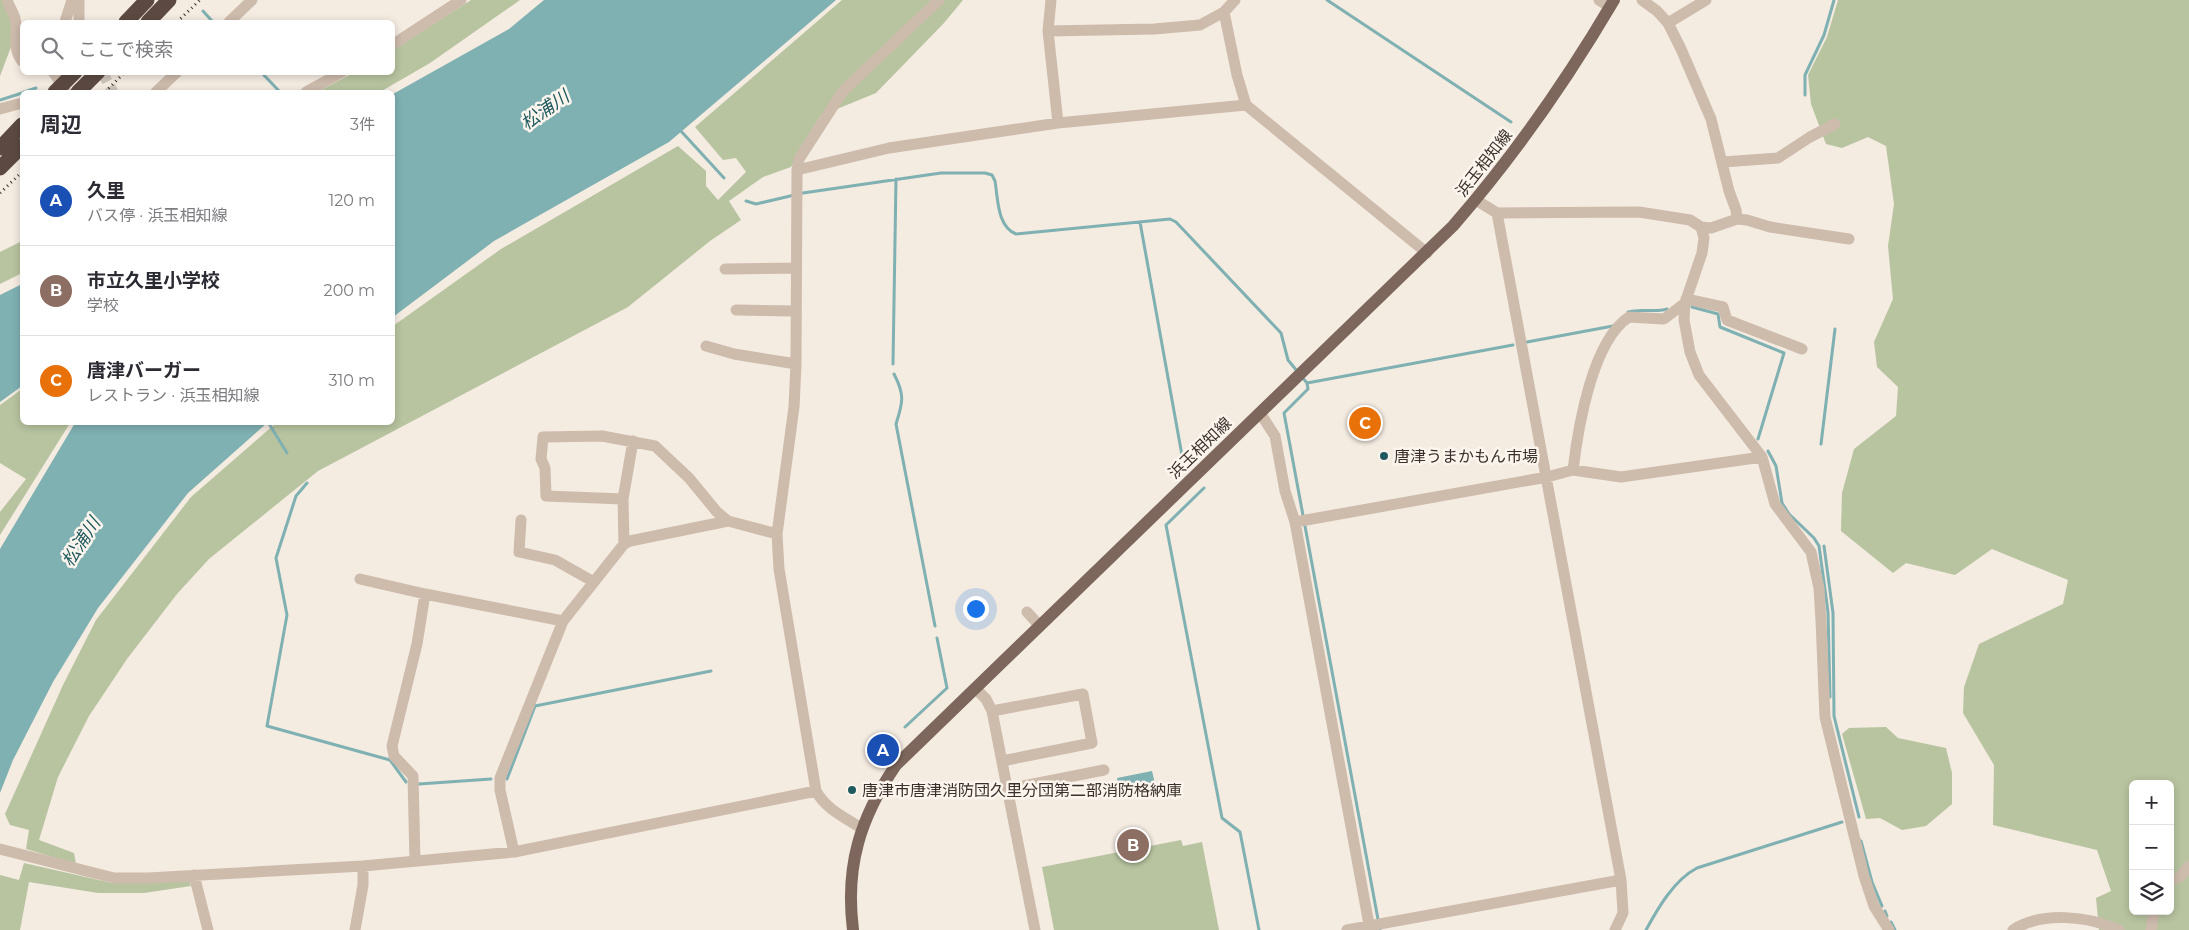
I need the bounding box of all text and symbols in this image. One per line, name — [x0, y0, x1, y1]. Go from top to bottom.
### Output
search box — [20, 20, 395, 75]
icon: search — [38, 34, 66, 62]
text: ここで検索 — [78, 38, 173, 61]
water label: 松浦川 — [517, 84, 575, 134]
text: 周辺 — [40, 112, 82, 137]
text: 3件 — [350, 115, 375, 134]
street label: 浜玉相知線 — [1452, 126, 1516, 200]
text: 久里 — [87, 179, 125, 202]
text: A — [50, 191, 62, 210]
text: 120 m — [328, 191, 375, 210]
text: バス停 · 浜玉相知線 — [87, 206, 227, 225]
text: 市立久里小学校 — [87, 269, 220, 292]
text: B — [50, 281, 62, 300]
text: 200 m — [324, 281, 375, 300]
text: 学校 — [87, 296, 119, 315]
text: 唐津バーガー — [87, 359, 201, 382]
text: C — [50, 371, 62, 390]
text: 310 m — [328, 371, 375, 390]
text: レストラン · 浜玉相知線 — [87, 386, 259, 405]
pin: C — [1349, 404, 1381, 442]
street label: 浜玉相知線 — [1165, 413, 1235, 483]
place label: 唐津うまかもん市場 — [1394, 447, 1538, 466]
marker: 唐津うまかもん市場 — [1378, 450, 1390, 462]
water label: 松浦川 — [57, 512, 106, 571]
your location — [963, 596, 989, 622]
pin: A — [867, 731, 899, 769]
map controls — [2129, 780, 2174, 915]
button: + — [2129, 780, 2174, 825]
place label: 唐津市唐津消防団久里分団第二部消防格納庫 — [862, 781, 1182, 800]
marker: 唐津市唐津消防団久里分団第二部消防格納庫 — [846, 784, 858, 796]
button: − — [2129, 825, 2174, 870]
pin: B — [1117, 826, 1149, 864]
button: layers — [2129, 870, 2174, 915]

